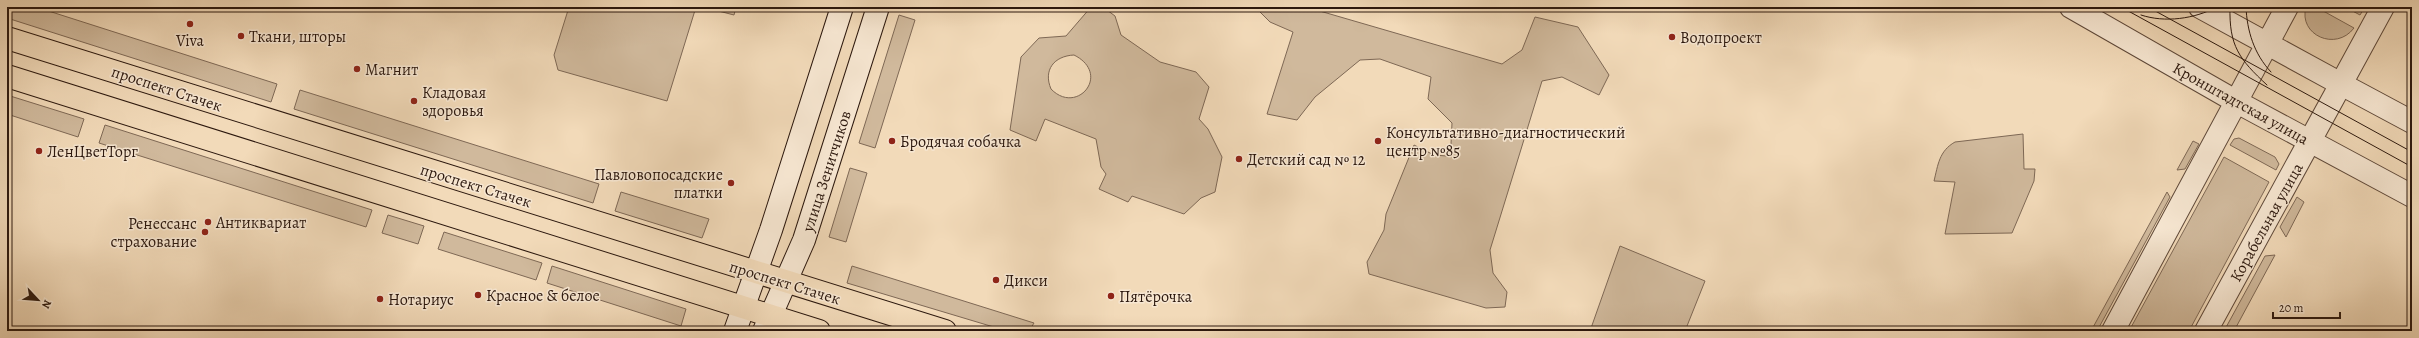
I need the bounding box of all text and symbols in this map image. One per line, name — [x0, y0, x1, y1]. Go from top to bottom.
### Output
marker: Viva — [185, 19, 195, 29]
place label: Ткани, шторы — [249, 26, 346, 48]
place label: Водопроект — [1680, 27, 1762, 49]
place label: Viva — [175, 30, 205, 52]
marker: Ткани, шторы — [236, 31, 246, 41]
marker: Водопроект — [1667, 32, 1677, 42]
street label: Кронштадтская улица — [2169, 57, 2313, 151]
place label: Магнит — [365, 59, 418, 81]
street label: проспект Стачек — [108, 61, 225, 117]
marker: Магнит — [352, 64, 362, 74]
place label: Кладовая здоровья — [422, 82, 486, 122]
marker: Кладовая здоровья — [409, 96, 419, 106]
street label: улица Зенитчиков — [797, 108, 857, 236]
place label: Консультативно-диагностический центр №85 — [1386, 122, 1625, 162]
place label: Бродячая собачка — [900, 131, 1022, 153]
marker: Бродячая собачка — [887, 136, 897, 146]
marker: Консультативно-диагностический центр №85 — [1373, 136, 1383, 146]
place label: ЛенЦветТорг — [47, 141, 138, 163]
marker: ЛенЦветТорг — [34, 146, 44, 156]
place label: Детский сад № 12 — [1247, 149, 1366, 171]
marker: Детский сад № 12 — [1234, 154, 1244, 164]
street label: проспект Стачек — [417, 159, 534, 213]
street label: Корабельная улица — [2225, 159, 2309, 286]
place label: Павловопосадские платки — [594, 164, 723, 204]
marker: Павловопосадские платки — [726, 178, 736, 188]
place label: Антиквариат — [215, 212, 306, 234]
place label: Ренессанс страхование — [111, 213, 197, 253]
marker: Антиквариат — [203, 217, 213, 227]
marker: Ренессанс страхование — [200, 227, 210, 237]
street label: проспект Стачек — [726, 256, 843, 310]
place label: Дикси — [1004, 270, 1048, 292]
marker: Дикси — [991, 275, 1001, 285]
north arrow — [18, 280, 58, 320]
place label: Красное & белое — [486, 285, 600, 307]
place label: Пятёрочка — [1119, 286, 1193, 308]
place label: Нотариус — [388, 289, 454, 311]
marker: Красное & белое — [473, 290, 483, 300]
marker: Пятёрочка — [1106, 291, 1116, 301]
marker: Нотариус — [375, 294, 385, 304]
scale bar — [2273, 294, 2340, 320]
text: N — [38, 297, 55, 311]
text: 20 m — [2279, 300, 2303, 316]

